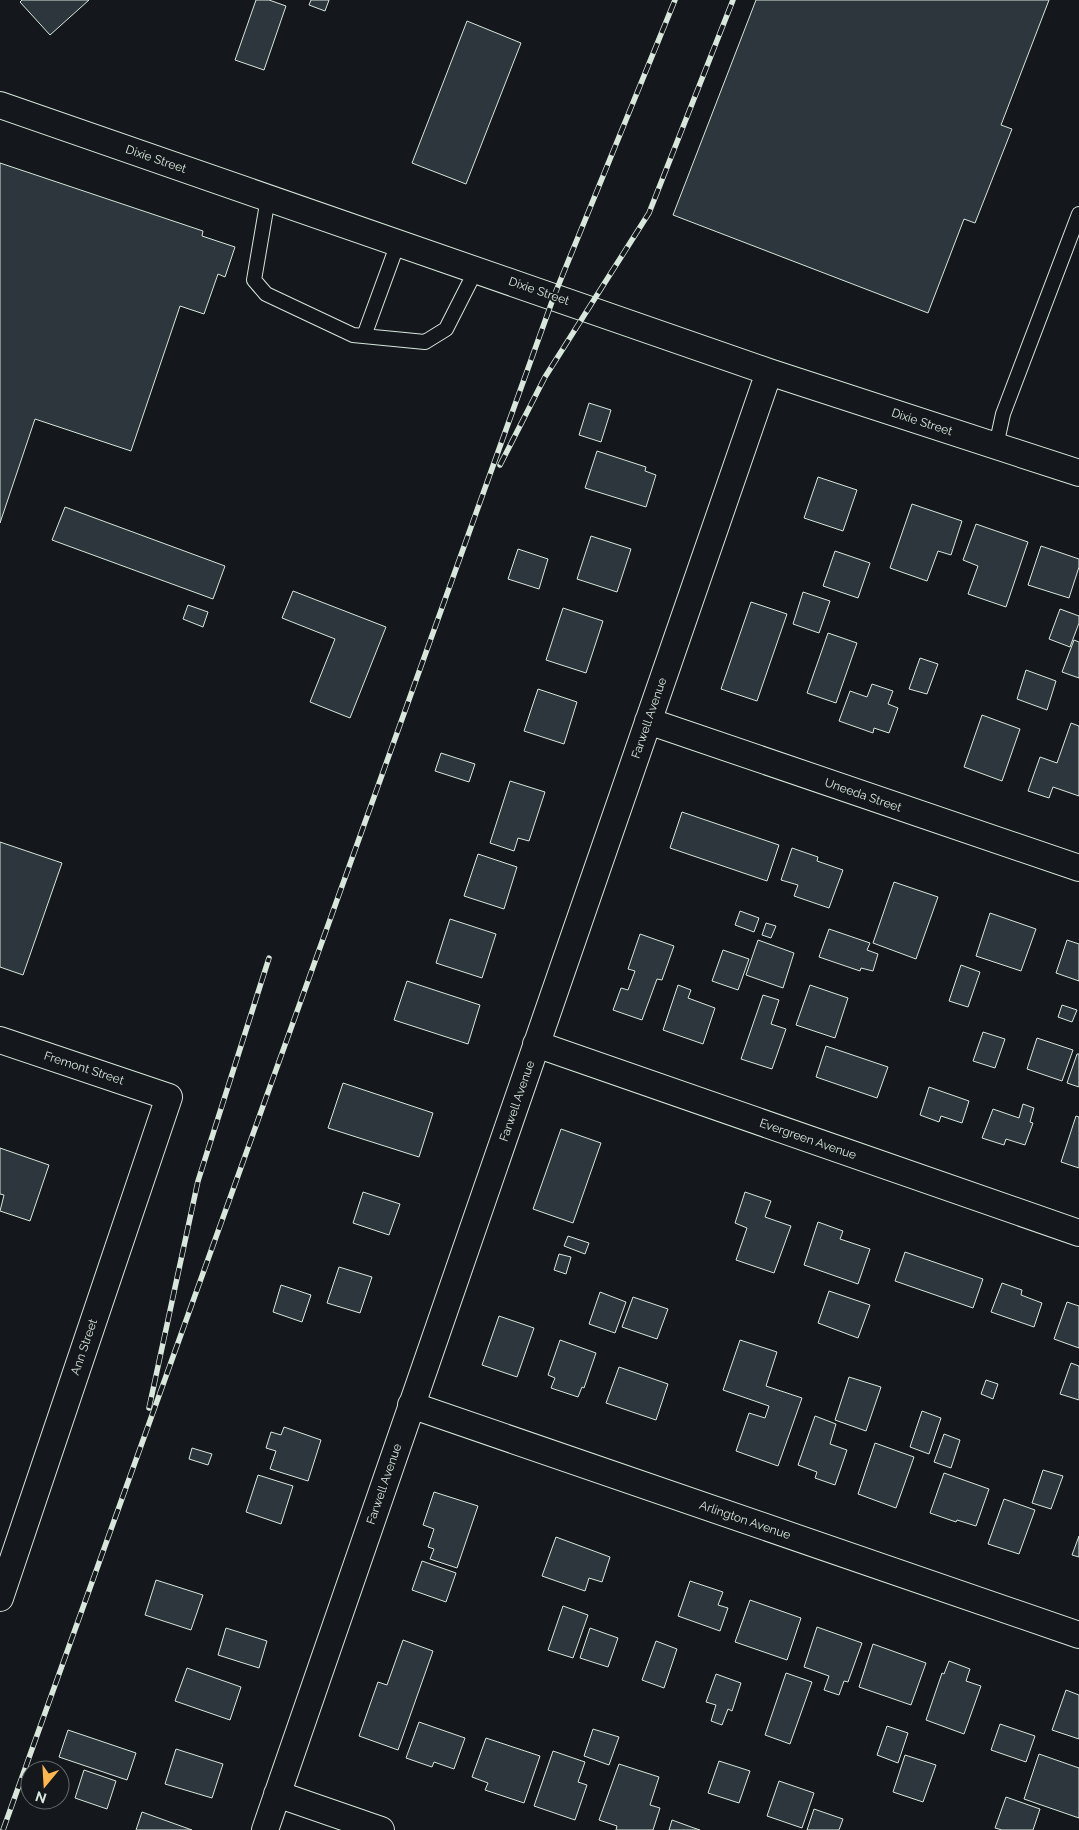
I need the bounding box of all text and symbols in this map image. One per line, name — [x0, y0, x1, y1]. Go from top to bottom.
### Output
street label: Dixie Street — [124, 142, 188, 176]
street label: Dixie Street — [507, 274, 571, 308]
street label: Dixie Street — [890, 406, 954, 438]
street label: Farwell Avenue — [629, 676, 669, 760]
street label: Uneeda Street — [823, 775, 903, 815]
street label: Fremont Street — [42, 1048, 126, 1088]
street label: Farwell Avenue — [497, 1059, 537, 1143]
street label: Evergreen Avenue — [758, 1116, 858, 1162]
street label: Ann Street — [68, 1317, 100, 1377]
street label: Farwell Avenue — [364, 1442, 404, 1526]
street label: Arlington Avenue — [698, 1498, 792, 1542]
north arrow — [20, 1760, 70, 1810]
text: N — [33, 1788, 49, 1807]

